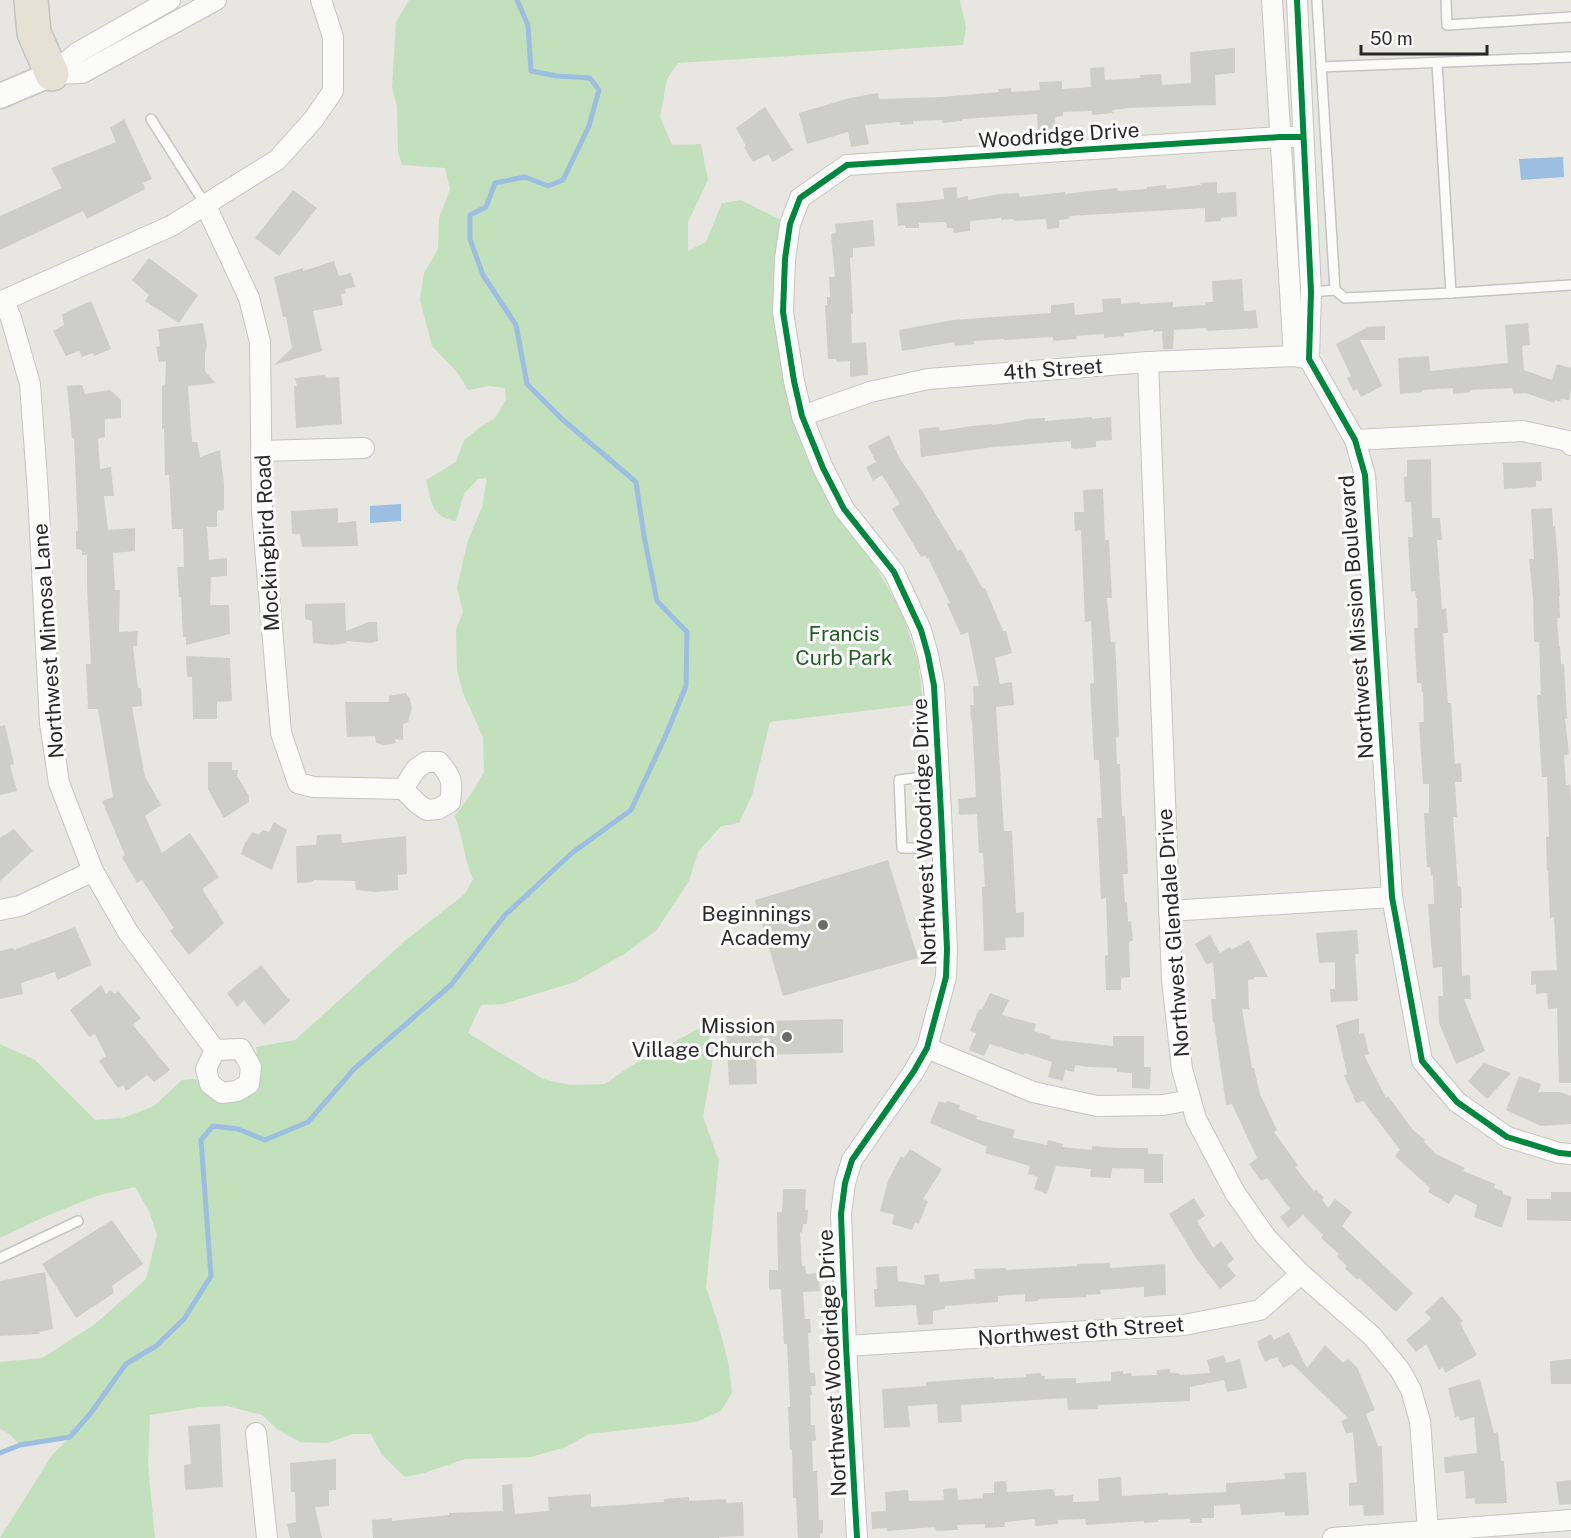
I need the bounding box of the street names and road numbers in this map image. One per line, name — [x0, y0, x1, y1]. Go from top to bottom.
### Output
street label: Woodridge Drive — [978, 117, 1140, 153]
street label: 4th Street — [1002, 353, 1104, 385]
street label: Mockingbird Road — [250, 454, 284, 632]
street label: Northwest Mission Boulevard — [1334, 474, 1378, 760]
street label: Northwest Mimosa Lane — [27, 523, 69, 759]
street label: Northwest Woodridge Drive — [907, 698, 941, 966]
street label: Northwest Glendale Drive — [1152, 808, 1194, 1058]
street label: Northwest Woodridge Drive — [813, 1229, 851, 1497]
street label: Northwest 6th Street — [977, 1311, 1185, 1351]

